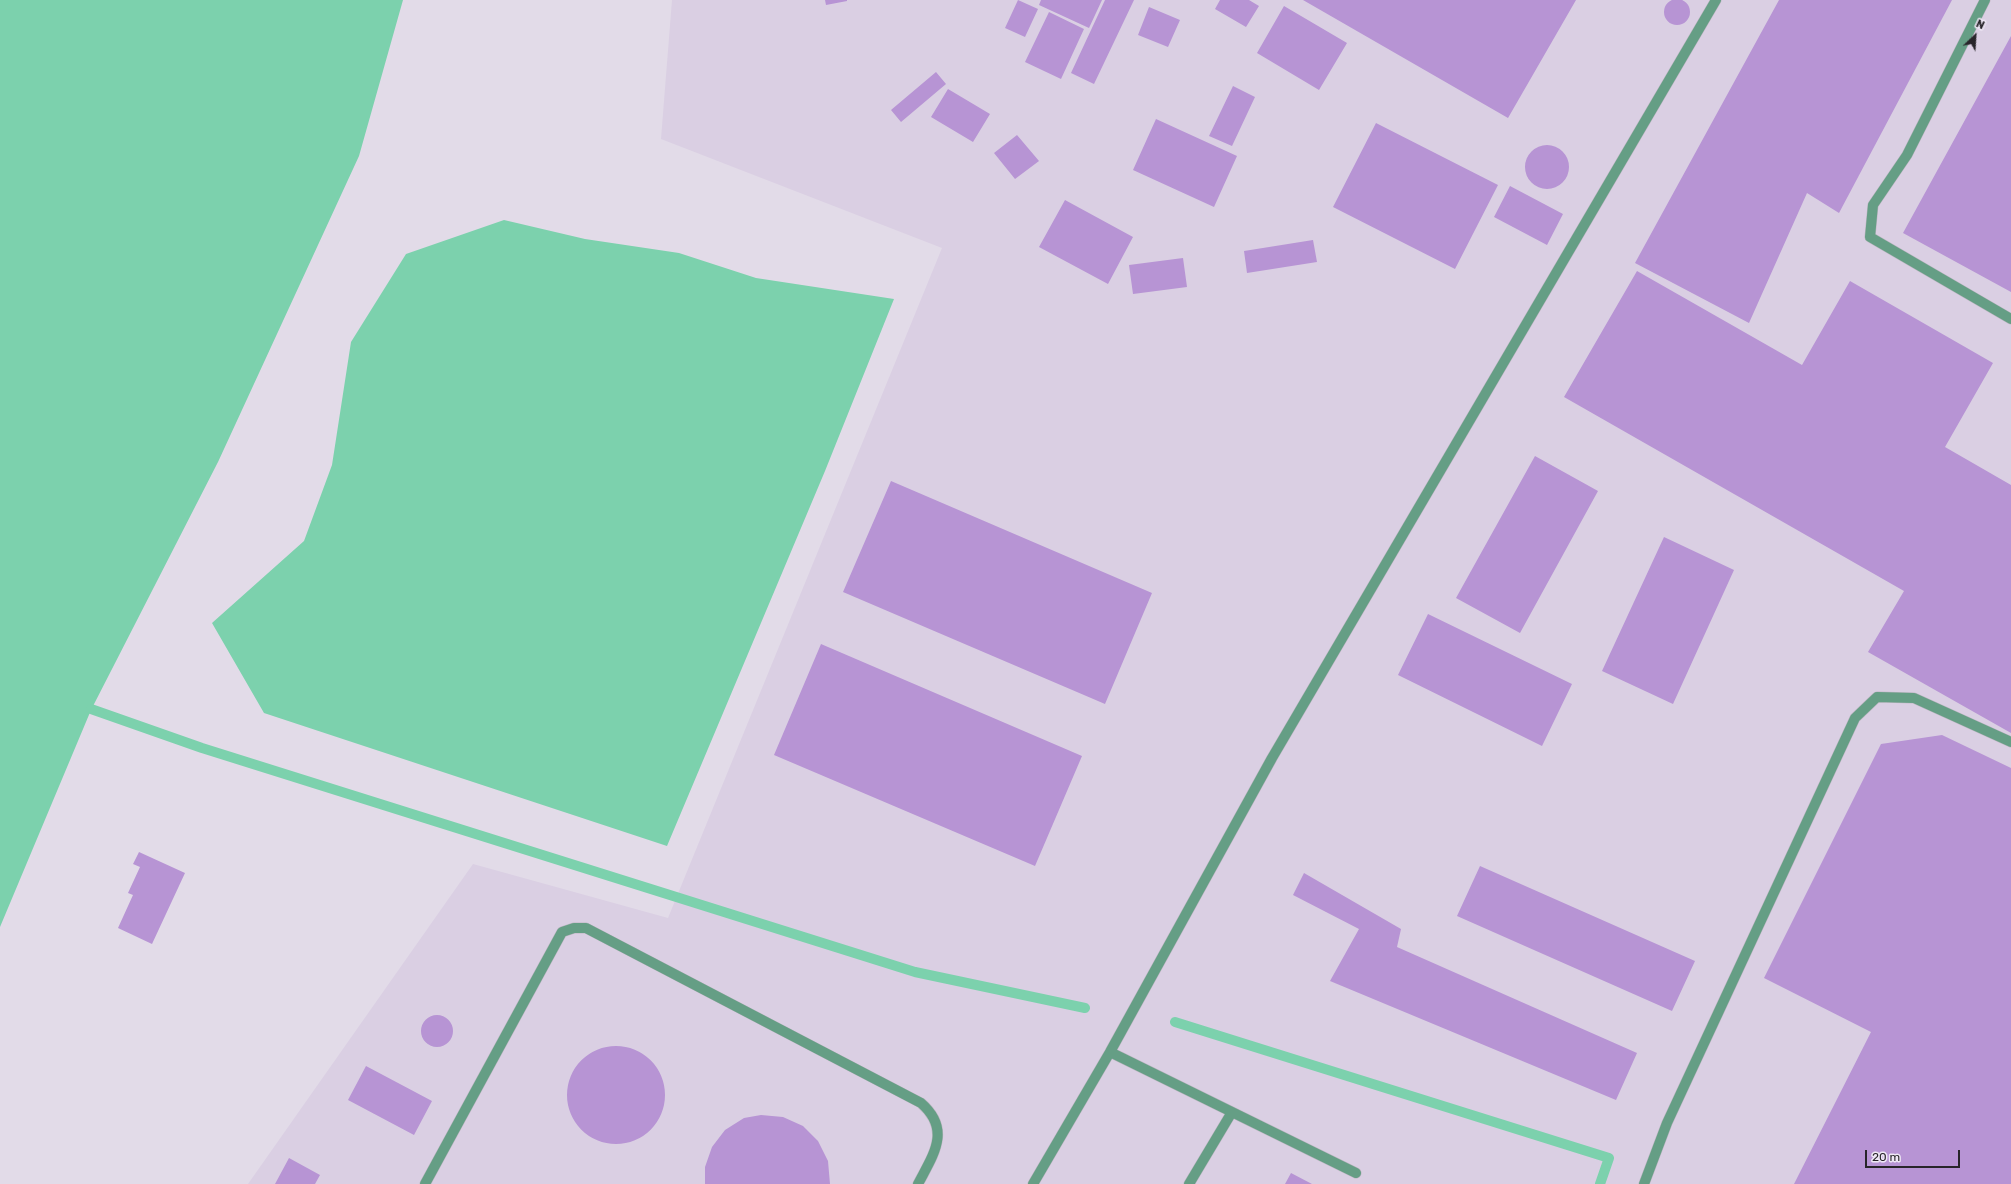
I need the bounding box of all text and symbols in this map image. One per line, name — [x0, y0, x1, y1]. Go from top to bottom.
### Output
north arrow — [1955, 16, 1995, 56]
text: N — [1974, 17, 1987, 32]
scale bar — [1867, 1142, 1962, 1168]
text: 20 m — [1872, 1150, 1900, 1164]

